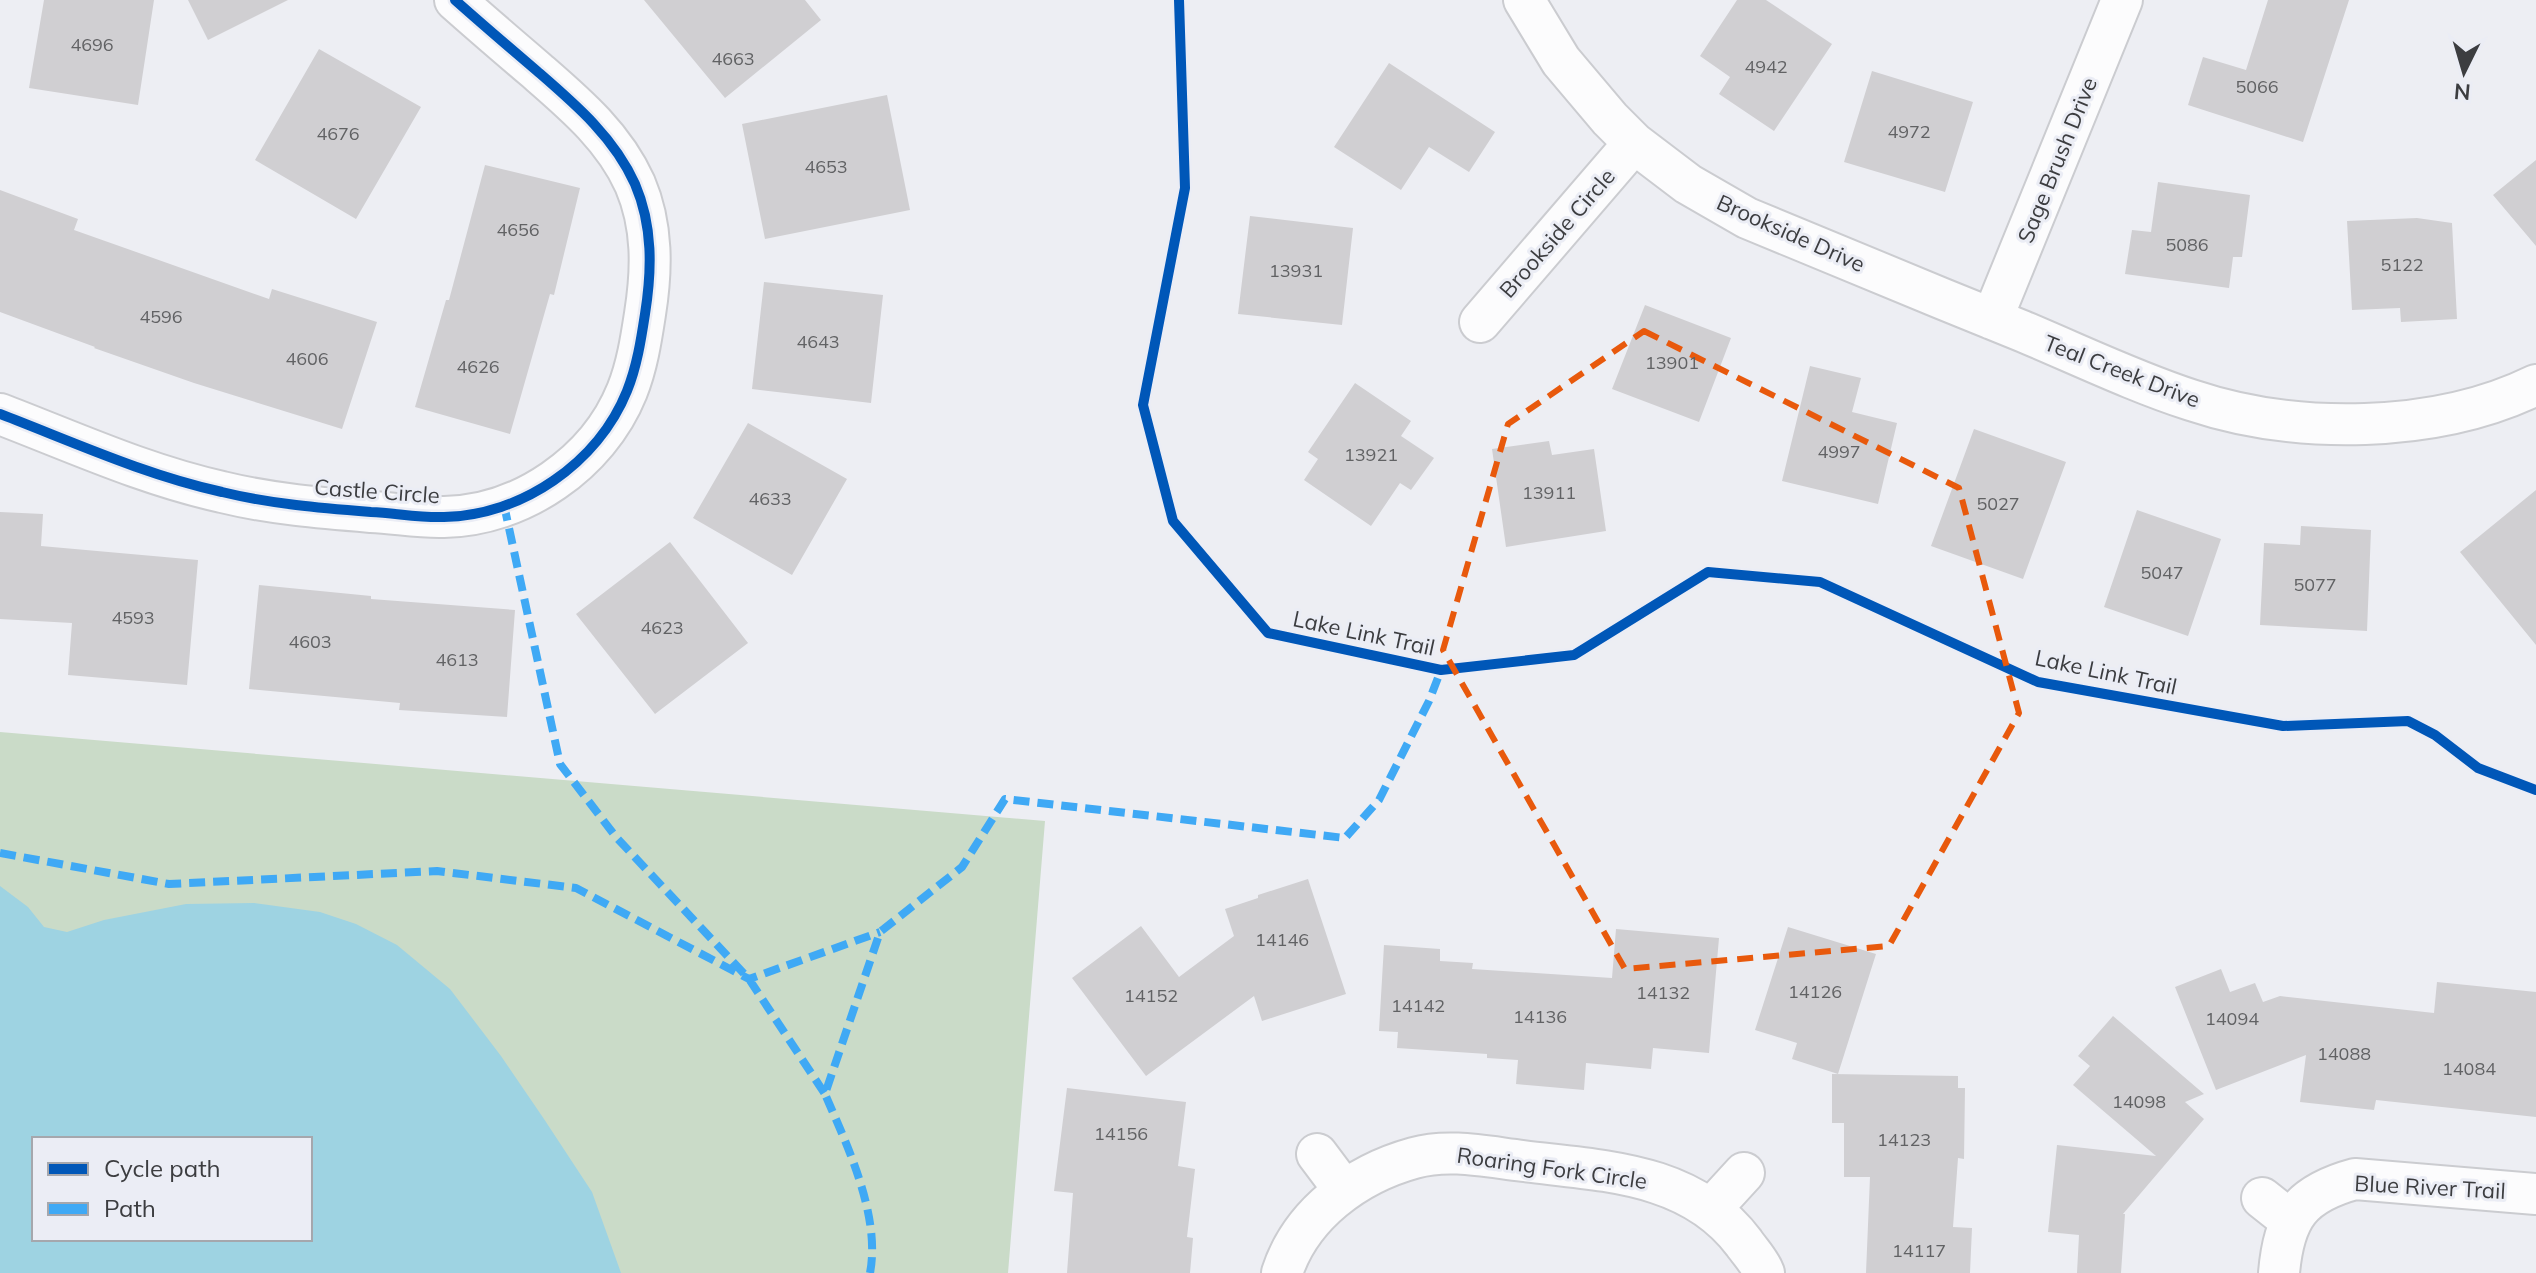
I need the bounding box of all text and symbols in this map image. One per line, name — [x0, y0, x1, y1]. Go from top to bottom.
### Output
north arrow — [2424, 32, 2504, 112]
house number: 4696 — [70, 33, 114, 56]
house number: 4663 — [711, 47, 755, 70]
house number: 4942 — [1744, 55, 1788, 78]
street label: Sage Brush Drive — [2011, 73, 2103, 247]
house number: 5066 — [2235, 75, 2279, 98]
text: N — [2453, 77, 2472, 107]
house number: 4972 — [1887, 120, 1931, 143]
house number: 4676 — [316, 122, 360, 145]
house number: 4653 — [804, 155, 848, 178]
street label: Brookside Circle — [1493, 163, 1621, 303]
street label: Brookside Drive — [1713, 188, 1869, 278]
house number: 4656 — [496, 218, 540, 241]
house number: 5086 — [2165, 233, 2209, 256]
house number: 5122 — [2380, 253, 2424, 276]
house number: 13931 — [1269, 259, 1323, 282]
house number: 4596 — [139, 305, 183, 328]
street label: Teal Creek Drive — [2040, 328, 2204, 414]
house number: 4643 — [796, 330, 840, 353]
house number: 4606 — [285, 347, 329, 370]
house number: 13901 — [1645, 351, 1699, 374]
house number: 4626 — [456, 355, 500, 378]
house number: 4997 — [1817, 440, 1861, 463]
house number: 13921 — [1344, 443, 1398, 466]
street label: Castle Circle — [313, 473, 441, 509]
house number: 13911 — [1522, 481, 1576, 504]
house number: 4633 — [748, 487, 792, 510]
house number: 5027 — [1976, 492, 2020, 515]
house number: 5047 — [2140, 561, 2184, 584]
house number: 5077 — [2293, 573, 2337, 596]
street label: Lake Link Trail — [1291, 604, 1437, 662]
house number: 4593 — [111, 606, 155, 629]
house number: 4623 — [640, 616, 684, 639]
house number: 4603 — [288, 630, 332, 653]
street label: Lake Link Trail — [2033, 643, 2179, 701]
house number: 4613 — [435, 648, 479, 671]
house number: 14146 — [1255, 928, 1309, 951]
house number: 14126 — [1788, 980, 1842, 1003]
house number: 14132 — [1636, 981, 1690, 1004]
house number: 14152 — [1124, 984, 1178, 1007]
house number: 14142 — [1391, 994, 1445, 1017]
house number: 14136 — [1513, 1005, 1567, 1028]
house number: 14094 — [2205, 1007, 2259, 1030]
house number: 14088 — [2317, 1042, 2371, 1065]
house number: 14084 — [2442, 1057, 2496, 1080]
house number: 14098 — [2112, 1090, 2166, 1113]
house number: 14156 — [1094, 1122, 1148, 1145]
house number: 14123 — [1877, 1128, 1931, 1151]
legend — [32, 1137, 312, 1241]
street label: Roaring Fork Circle — [1455, 1141, 1649, 1195]
text: Cycle path — [104, 1153, 221, 1183]
street label: Blue River Trail — [2354, 1169, 2506, 1205]
text: Path — [104, 1193, 156, 1223]
house number: 14117 — [1892, 1239, 1946, 1262]

